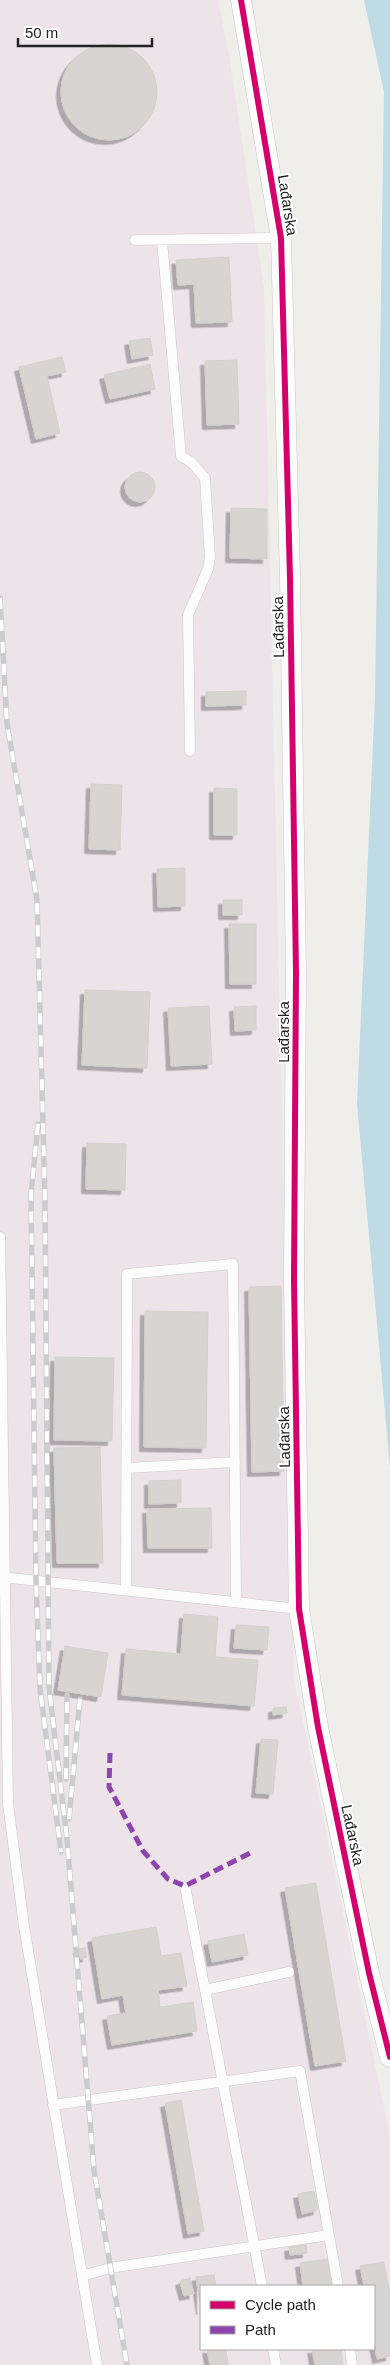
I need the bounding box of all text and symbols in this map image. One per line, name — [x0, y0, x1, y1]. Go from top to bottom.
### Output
scale bar — [18, 15, 151, 47]
text: 50 m — [25, 24, 58, 41]
street label: Lađarska — [275, 173, 301, 237]
street label: Lađarska — [269, 595, 287, 658]
street label: Lađarska — [275, 1000, 292, 1063]
street label: Lađarska — [275, 1405, 293, 1468]
street label: Lađarska — [338, 1803, 368, 1868]
legend — [200, 2285, 375, 2350]
text: Cycle path — [245, 2296, 316, 2313]
text: Path — [245, 2321, 276, 2338]

